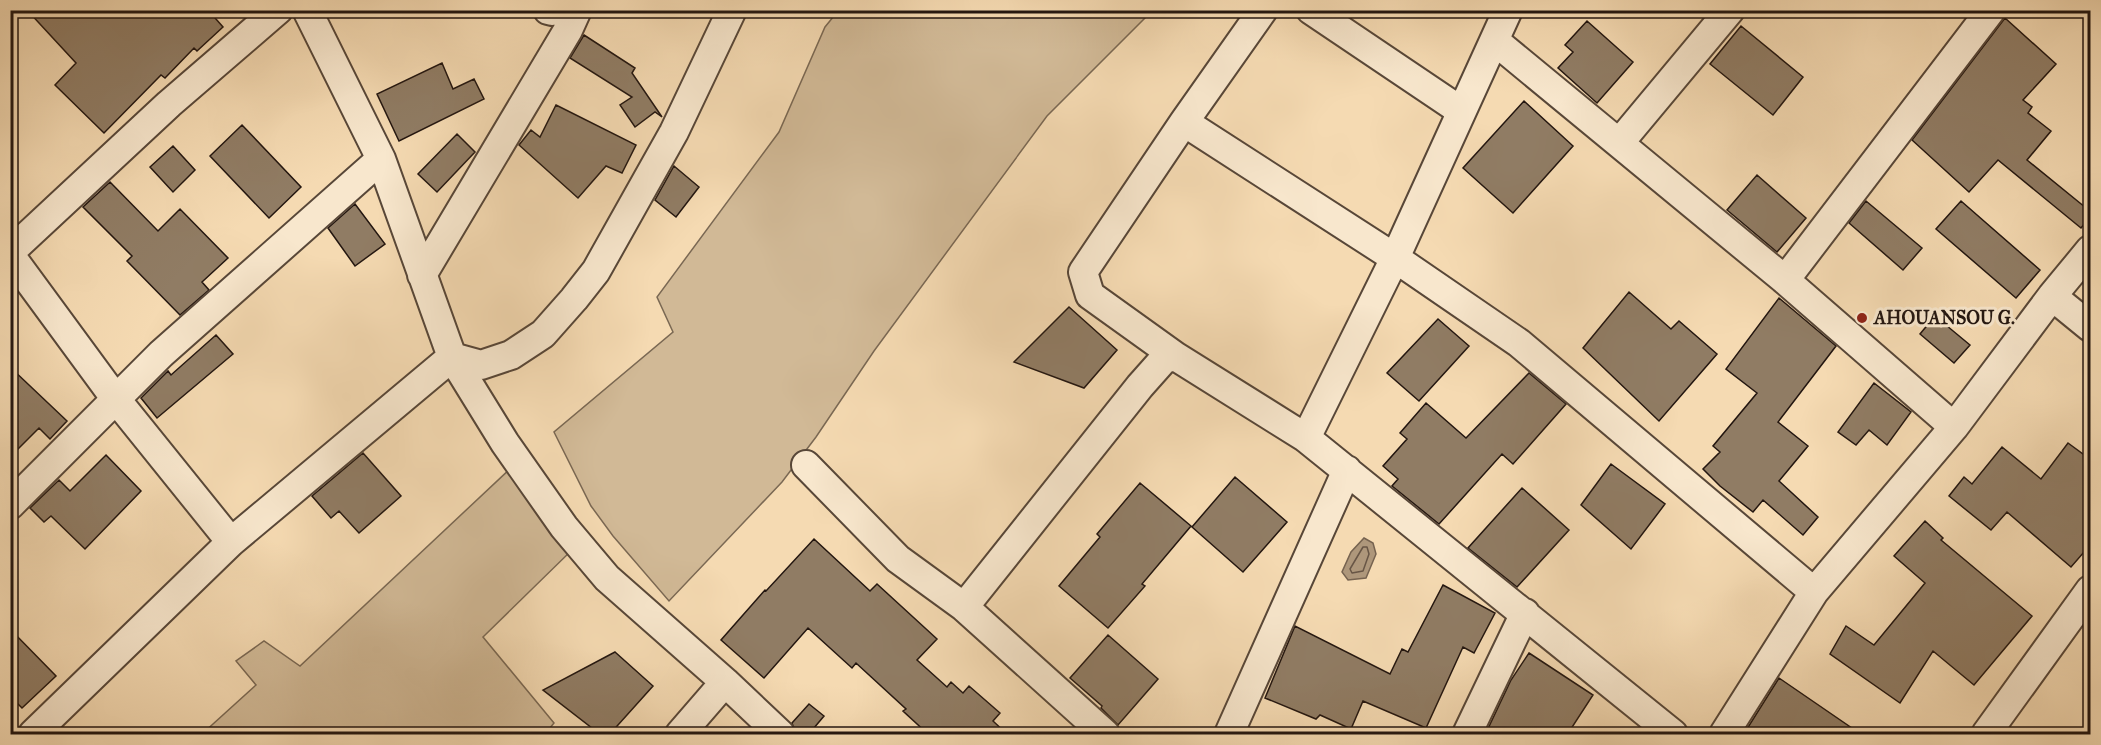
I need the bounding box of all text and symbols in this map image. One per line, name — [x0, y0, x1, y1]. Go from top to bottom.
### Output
place label: AHOUANSOU G. — [1873, 307, 2015, 329]
marker: AHOUANSOU G. — [1855, 311, 1869, 325]

